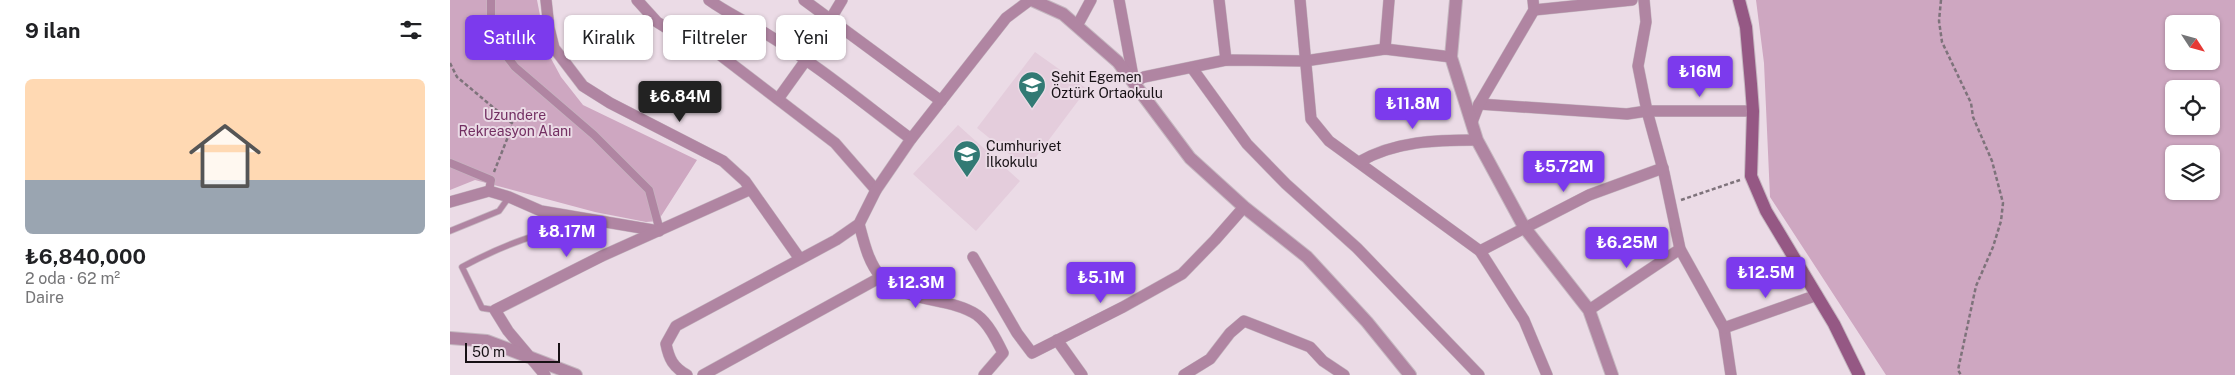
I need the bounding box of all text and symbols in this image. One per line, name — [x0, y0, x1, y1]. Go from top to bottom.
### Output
chip: Satılık — [465, 15, 554, 60]
chip: Kiralık — [564, 15, 653, 60]
chip: Filtreler — [663, 15, 766, 60]
chip: Yeni — [776, 15, 846, 60]
north arrow — [2165, 15, 2220, 70]
map controls — [2165, 15, 2220, 200]
icon: filters — [397, 16, 425, 44]
text: 9 ilan — [25, 18, 80, 43]
pin: ₺16M — [1670, 56, 1730, 98]
text: ₺16M — [1679, 62, 1721, 81]
place label: Şehit Egemen Öztürk Ortaokulu — [1051, 69, 1163, 101]
school or university icon: Şehit Egemen Öztürk Ortaokulu — [1017, 70, 1047, 109]
pin: ₺6.84M — [639, 80, 721, 123]
button: locate — [2165, 80, 2220, 135]
text: ₺6.84M — [649, 87, 711, 106]
pin: ₺11.8M — [1372, 88, 1454, 130]
text: ₺11.8M — [1386, 94, 1440, 113]
park label: Uzundere Rekreasyon Alanı — [458, 107, 572, 139]
icon: home — [180, 111, 270, 201]
place label: Cumhuriyet İlkokulu — [986, 138, 1062, 170]
school or university icon: Cumhuriyet İlkokulu — [952, 139, 982, 178]
button: layers — [2165, 145, 2220, 200]
pin: ₺5.72M — [1523, 150, 1605, 193]
text: ₺5.72M — [1534, 157, 1594, 176]
pin: ₺8.17M — [526, 216, 608, 258]
text: ₺8.17M — [538, 222, 596, 241]
pin: ₺6.25M — [1586, 226, 1668, 269]
text: ₺6.25M — [1596, 233, 1658, 252]
text: ₺6,840,000 — [25, 244, 146, 269]
pin: ₺12.5M — [1725, 256, 1807, 299]
pin: ₺5.1M — [1066, 262, 1136, 304]
text: ₺12.5M — [1737, 263, 1795, 282]
pin: ₺12.3M — [875, 266, 957, 309]
text: ₺5.1M — [1077, 268, 1125, 287]
text: 2 oda · 62 m² — [25, 269, 120, 288]
text: ₺12.3M — [887, 273, 945, 292]
text: Daire — [25, 288, 64, 307]
scale bar — [465, 340, 560, 363]
text: 50 m — [472, 344, 505, 360]

